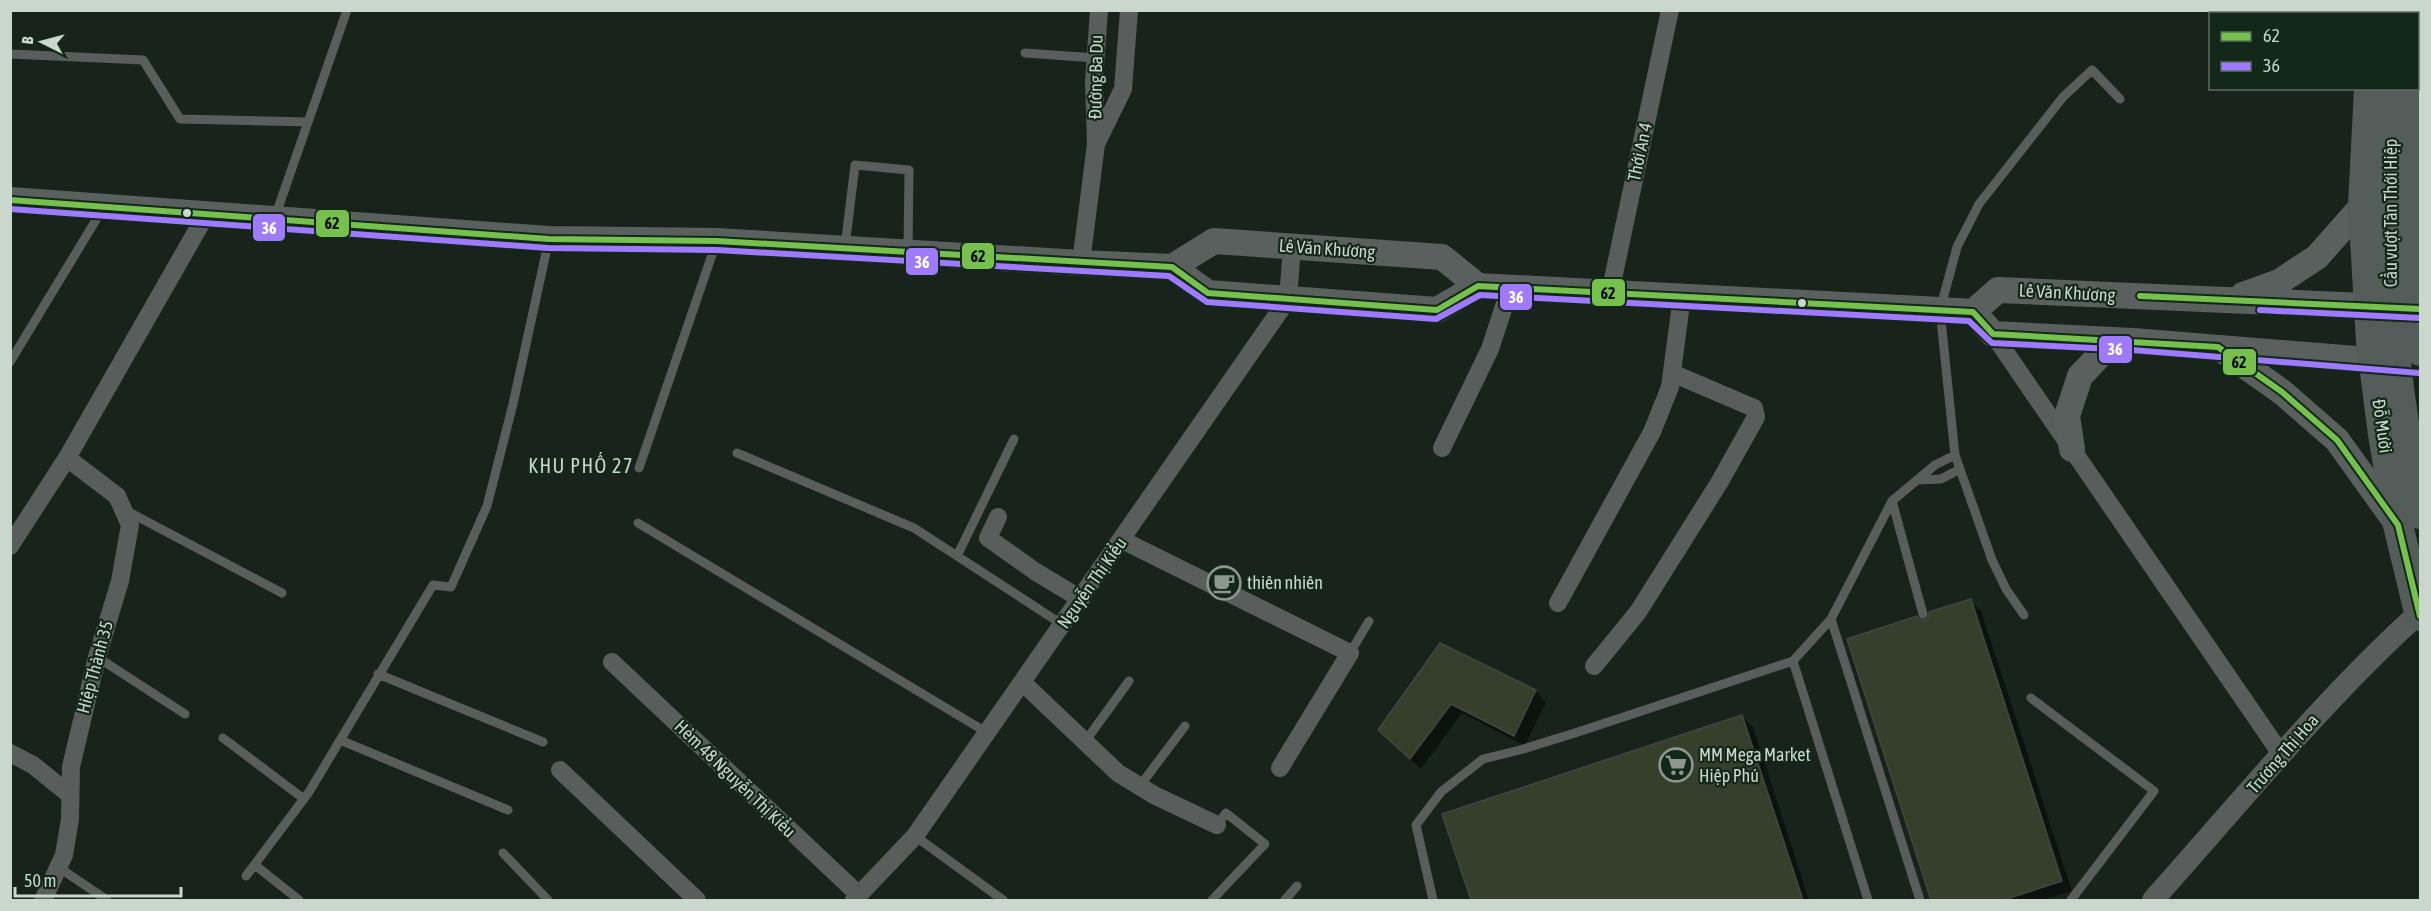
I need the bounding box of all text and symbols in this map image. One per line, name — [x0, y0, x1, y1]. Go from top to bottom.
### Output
north arrow — [12, 12, 72, 72]
legend — [2209, 12, 2419, 90]
text: 62 — [2263, 25, 2280, 46]
text: B — [18, 35, 36, 45]
street label: Đường Ba Du — [1084, 35, 1107, 119]
text: 36 — [2263, 55, 2280, 76]
street label: Thới An 4 — [1623, 120, 1656, 183]
street label: Cầu vượt Tân Thới Hiệp — [2379, 139, 2401, 287]
unlabelled marker — [181, 207, 193, 219]
line badge: 62 — [315, 209, 350, 238]
line badge: 36 — [252, 213, 286, 242]
text: 62 — [324, 214, 340, 232]
text: 36 — [261, 219, 277, 237]
street label: Lê Văn Khương — [1278, 235, 1376, 262]
line badge: 62 — [961, 242, 995, 270]
line badge: 36 — [905, 247, 939, 276]
text: 62 — [970, 247, 986, 265]
text: 36 — [914, 253, 930, 271]
line badge: 62 — [1591, 278, 1626, 307]
street label: Lê Văn Khương — [2018, 279, 2116, 306]
line badge: 36 — [1499, 283, 1533, 311]
text: 62 — [1600, 284, 1616, 302]
text: 36 — [1508, 288, 1524, 306]
unlabelled marker — [1796, 297, 1808, 309]
line badge: 36 — [2098, 335, 2133, 364]
text: 36 — [2107, 340, 2123, 358]
line badge: 62 — [2222, 348, 2257, 376]
text: 62 — [2231, 353, 2247, 371]
street label: Đỗ Mười — [2368, 398, 2397, 454]
district label: KHU PHỐ 27 — [528, 452, 634, 477]
street label: Nguyễn Thị Kiểu — [1052, 533, 1131, 632]
cafe icon: thiên nhiên — [1206, 565, 1242, 601]
place label: thiên nhiên — [1247, 572, 1323, 593]
street label: Hiệp Thành 35 — [72, 618, 117, 716]
street label: Trương Thị Hoa — [2242, 710, 2323, 798]
street label: Hẻm 48 Nguyễn Thị Kiểu — [671, 715, 801, 842]
place label: MM Mega Market Hiệp Phú — [1699, 744, 1811, 786]
supermarket icon: MM Mega Market Hiệp Phú — [1658, 747, 1694, 783]
scale bar — [15, 860, 182, 898]
text: 50 m — [24, 870, 56, 891]

